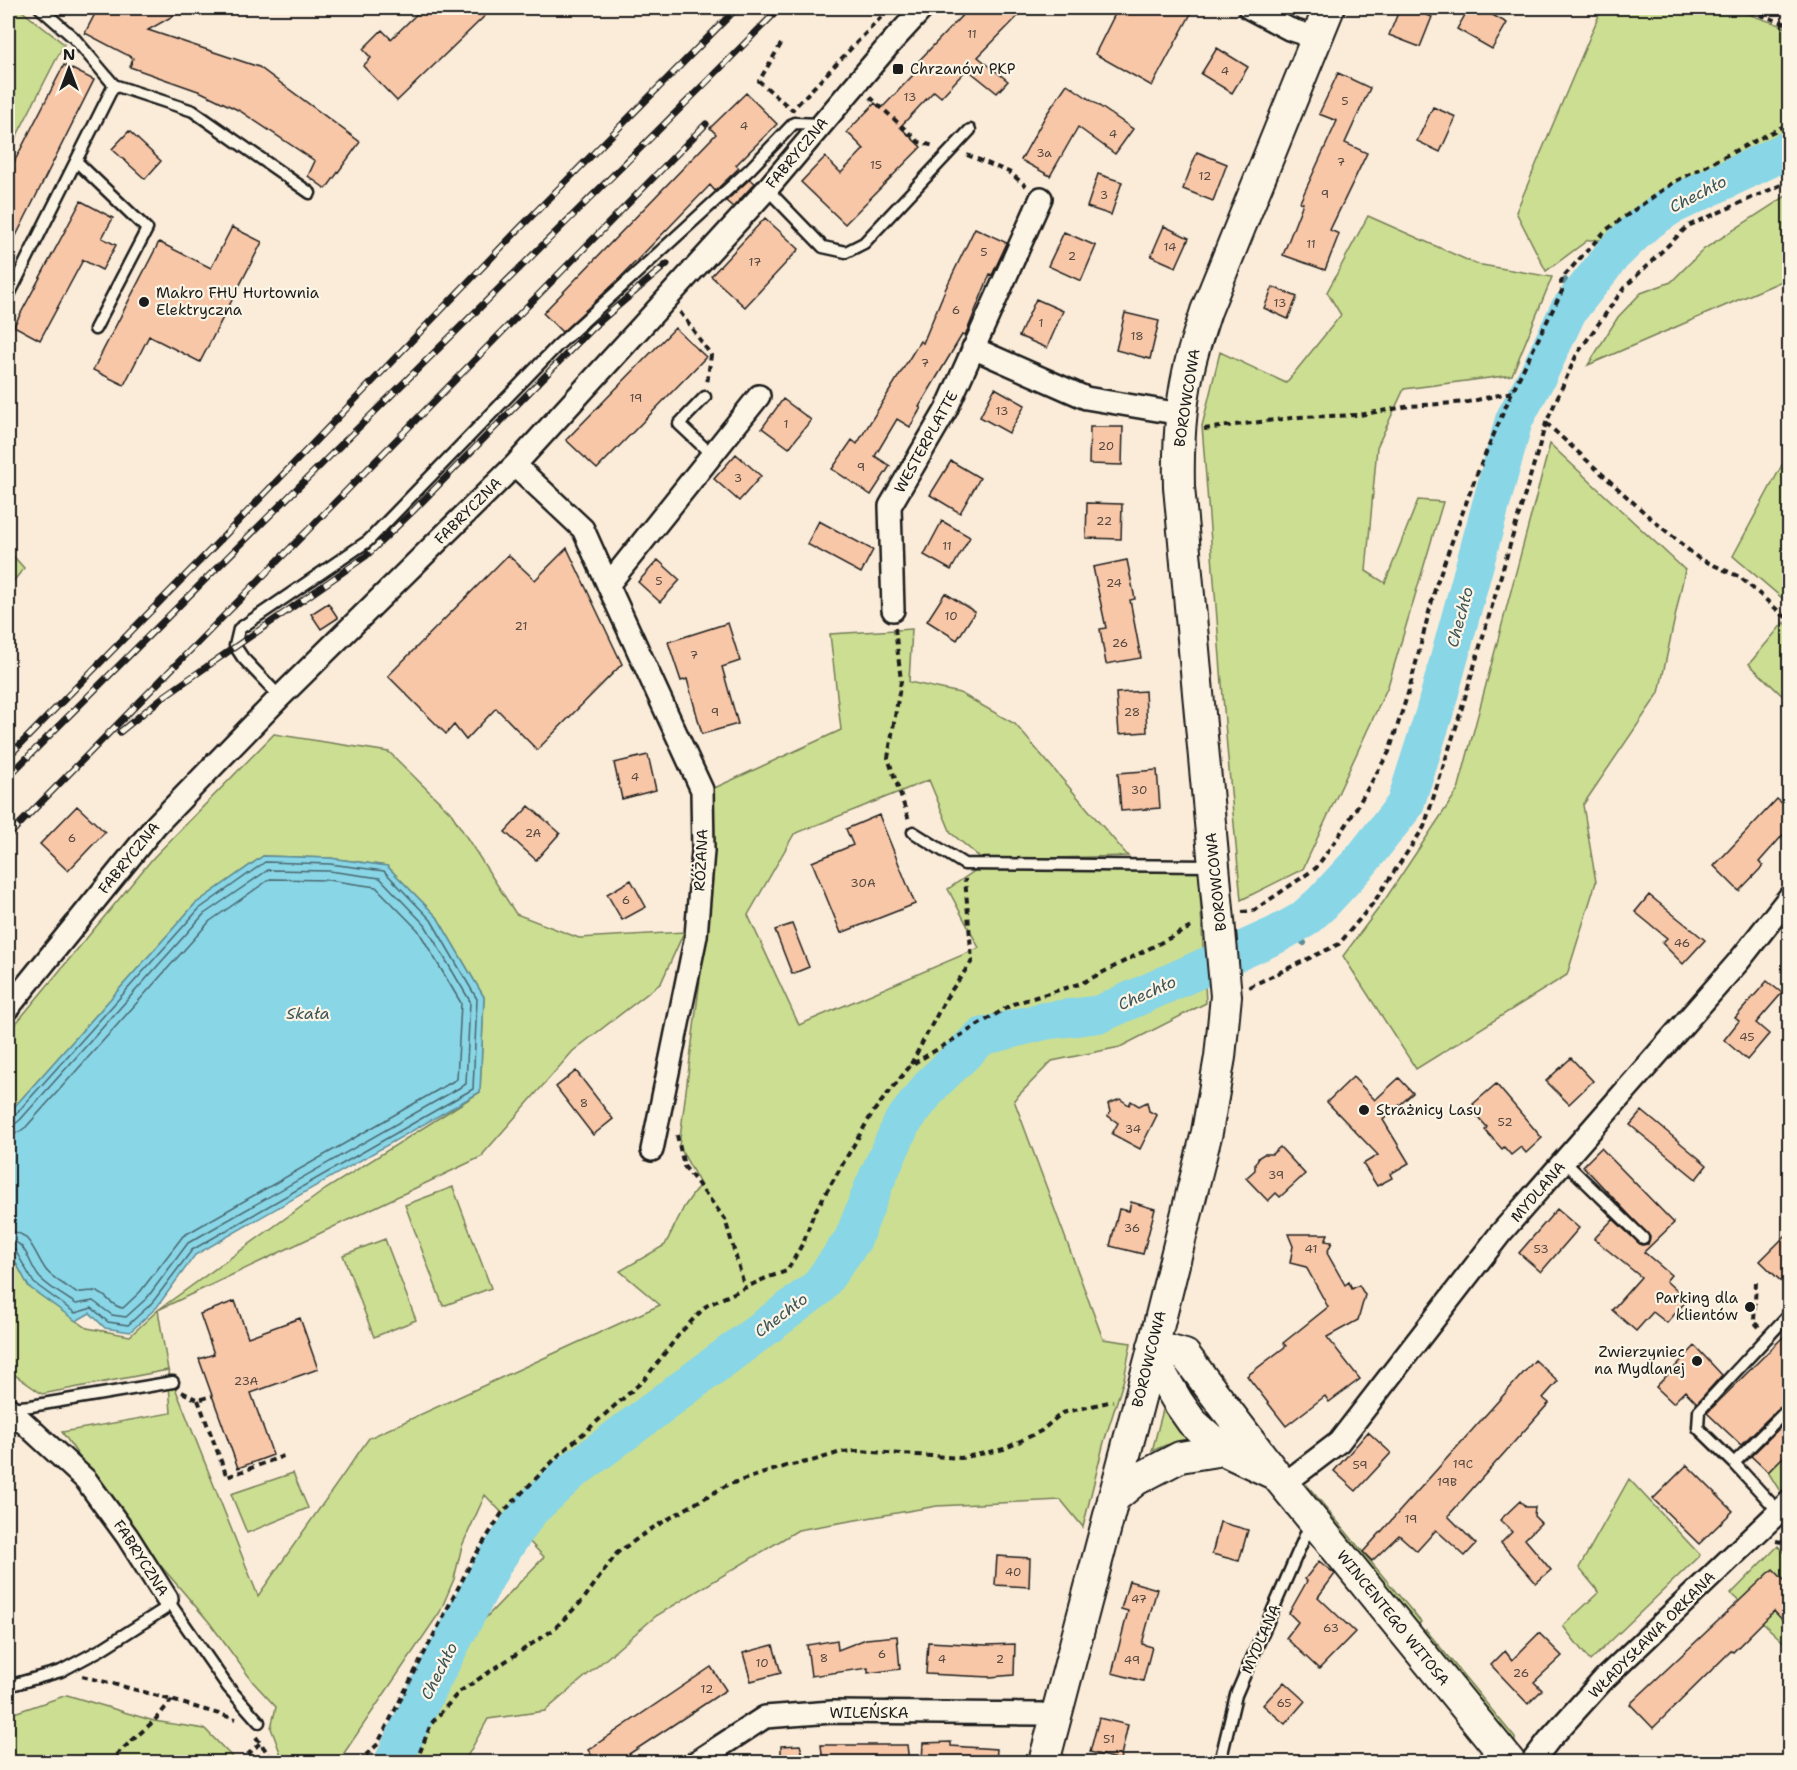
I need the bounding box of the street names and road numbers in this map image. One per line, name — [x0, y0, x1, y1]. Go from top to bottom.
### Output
street label: FABRYCZNA — [761, 113, 833, 193]
street label: BOROWCOWA — [1169, 347, 1205, 449]
street label: WESTERPLATTE — [890, 387, 962, 497]
street label: FABRYCZNA — [430, 473, 506, 549]
street label: FABRYCZNA — [94, 818, 164, 898]
street label: RÓŻANA — [688, 828, 713, 892]
street label: BOROWCOWA — [1201, 832, 1231, 932]
street label: MYDLANA — [1506, 1157, 1570, 1227]
street label: BOROWCOWA — [1127, 1308, 1171, 1409]
street label: FABRYCZNA — [109, 1516, 173, 1600]
street label: WINCENTEGO WITOSA — [1332, 1546, 1454, 1690]
street label: WŁADYSŁAWA ORKANA — [1584, 1567, 1720, 1703]
street label: MYDLANA — [1237, 1601, 1285, 1677]
street label: WILEŃSKA — [829, 1702, 909, 1723]

